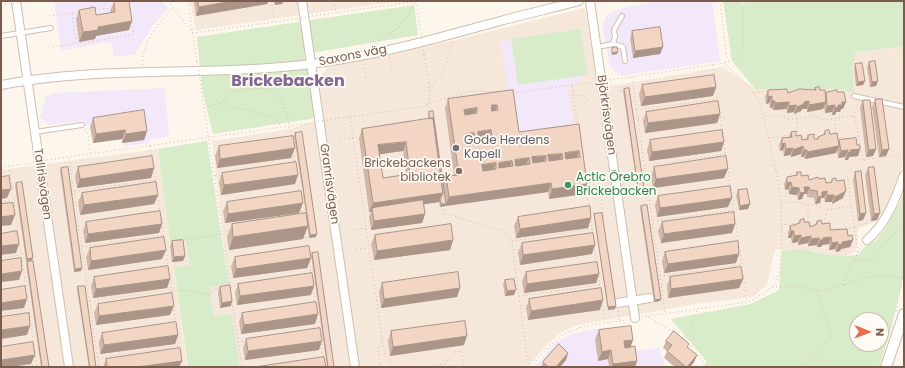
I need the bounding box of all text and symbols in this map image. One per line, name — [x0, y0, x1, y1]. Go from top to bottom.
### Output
street label: Saxons väg — [318, 42, 388, 70]
district label: Brickebacken — [231, 72, 345, 92]
street label: Björkrisvägen — [593, 74, 619, 156]
place label: Gode Herdens Kapell — [464, 134, 549, 162]
street label: Granrisvägen — [316, 143, 342, 225]
marker: Gode Herdens Kapell — [451, 143, 461, 153]
street label: Tallrisvägen — [30, 147, 54, 221]
place label: Brickebackens bibliotek — [364, 157, 451, 185]
marker: Brickebackens bibliotek — [454, 166, 464, 176]
place label: Actic Örebro Brickebacken — [576, 171, 656, 199]
marker: Actic Örebro Brickebacken — [563, 180, 573, 190]
north arrow — [849, 312, 889, 352]
text: N — [872, 328, 888, 336]

